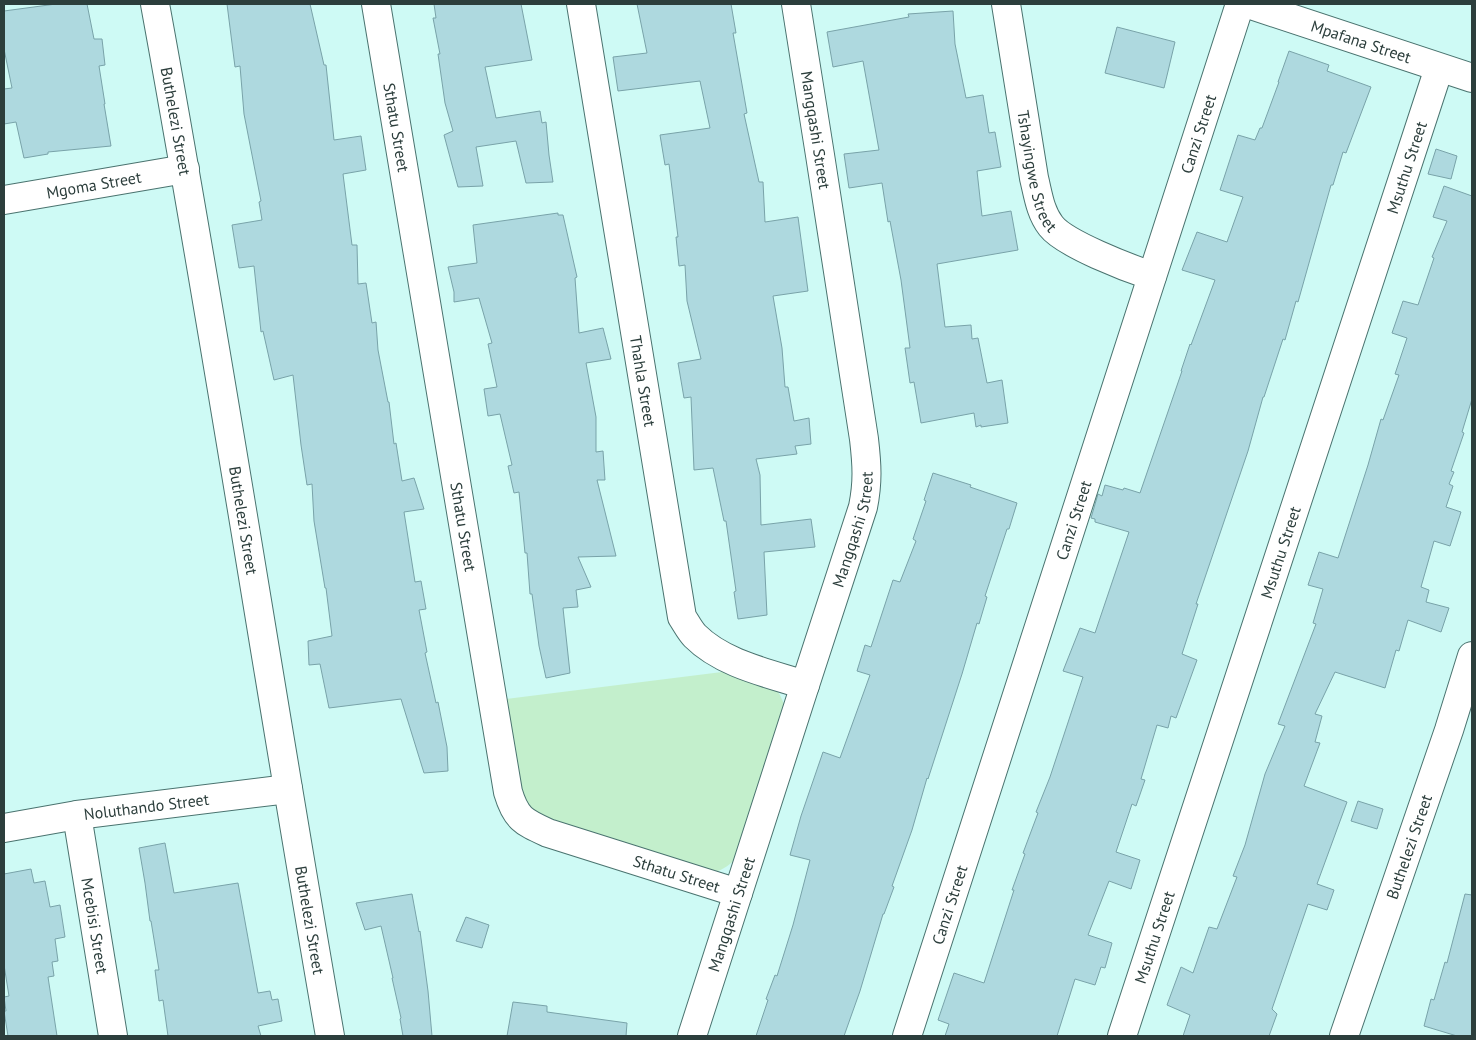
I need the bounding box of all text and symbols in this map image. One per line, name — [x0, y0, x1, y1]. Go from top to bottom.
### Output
street label: Mpafana Street — [1308, 15, 1414, 67]
street label: Buthelezi Street — [157, 65, 196, 177]
street label: Mangqashi Street — [797, 69, 835, 191]
street label: Sthatu Street — [379, 81, 414, 174]
street label: Canzi Street — [1176, 91, 1220, 176]
street label: Tshayingwe Street — [1013, 109, 1062, 237]
street label: Msuthu Street — [1382, 118, 1431, 216]
street label: Mgoma Street — [45, 167, 143, 203]
street label: Thahla Street — [626, 334, 661, 429]
street label: Buthelezi Street — [225, 465, 263, 577]
street label: Mangqashi Street — [828, 471, 877, 590]
street label: Canzi Street — [1051, 477, 1096, 562]
street label: Sthatu Street — [446, 481, 481, 573]
street label: Msuthu Street — [1256, 503, 1305, 601]
street label: Noluthando Street — [83, 789, 211, 824]
street label: Buthelezi Street — [1382, 791, 1436, 902]
street label: Sthatu Street — [631, 851, 723, 897]
street label: Mangqashi Street — [703, 854, 759, 974]
street label: Canzi Street — [927, 862, 972, 947]
street label: Buthelezi Street — [291, 864, 329, 976]
street label: Mcebisi Street — [77, 876, 113, 975]
street label: Msuthu Street — [1130, 888, 1179, 986]

